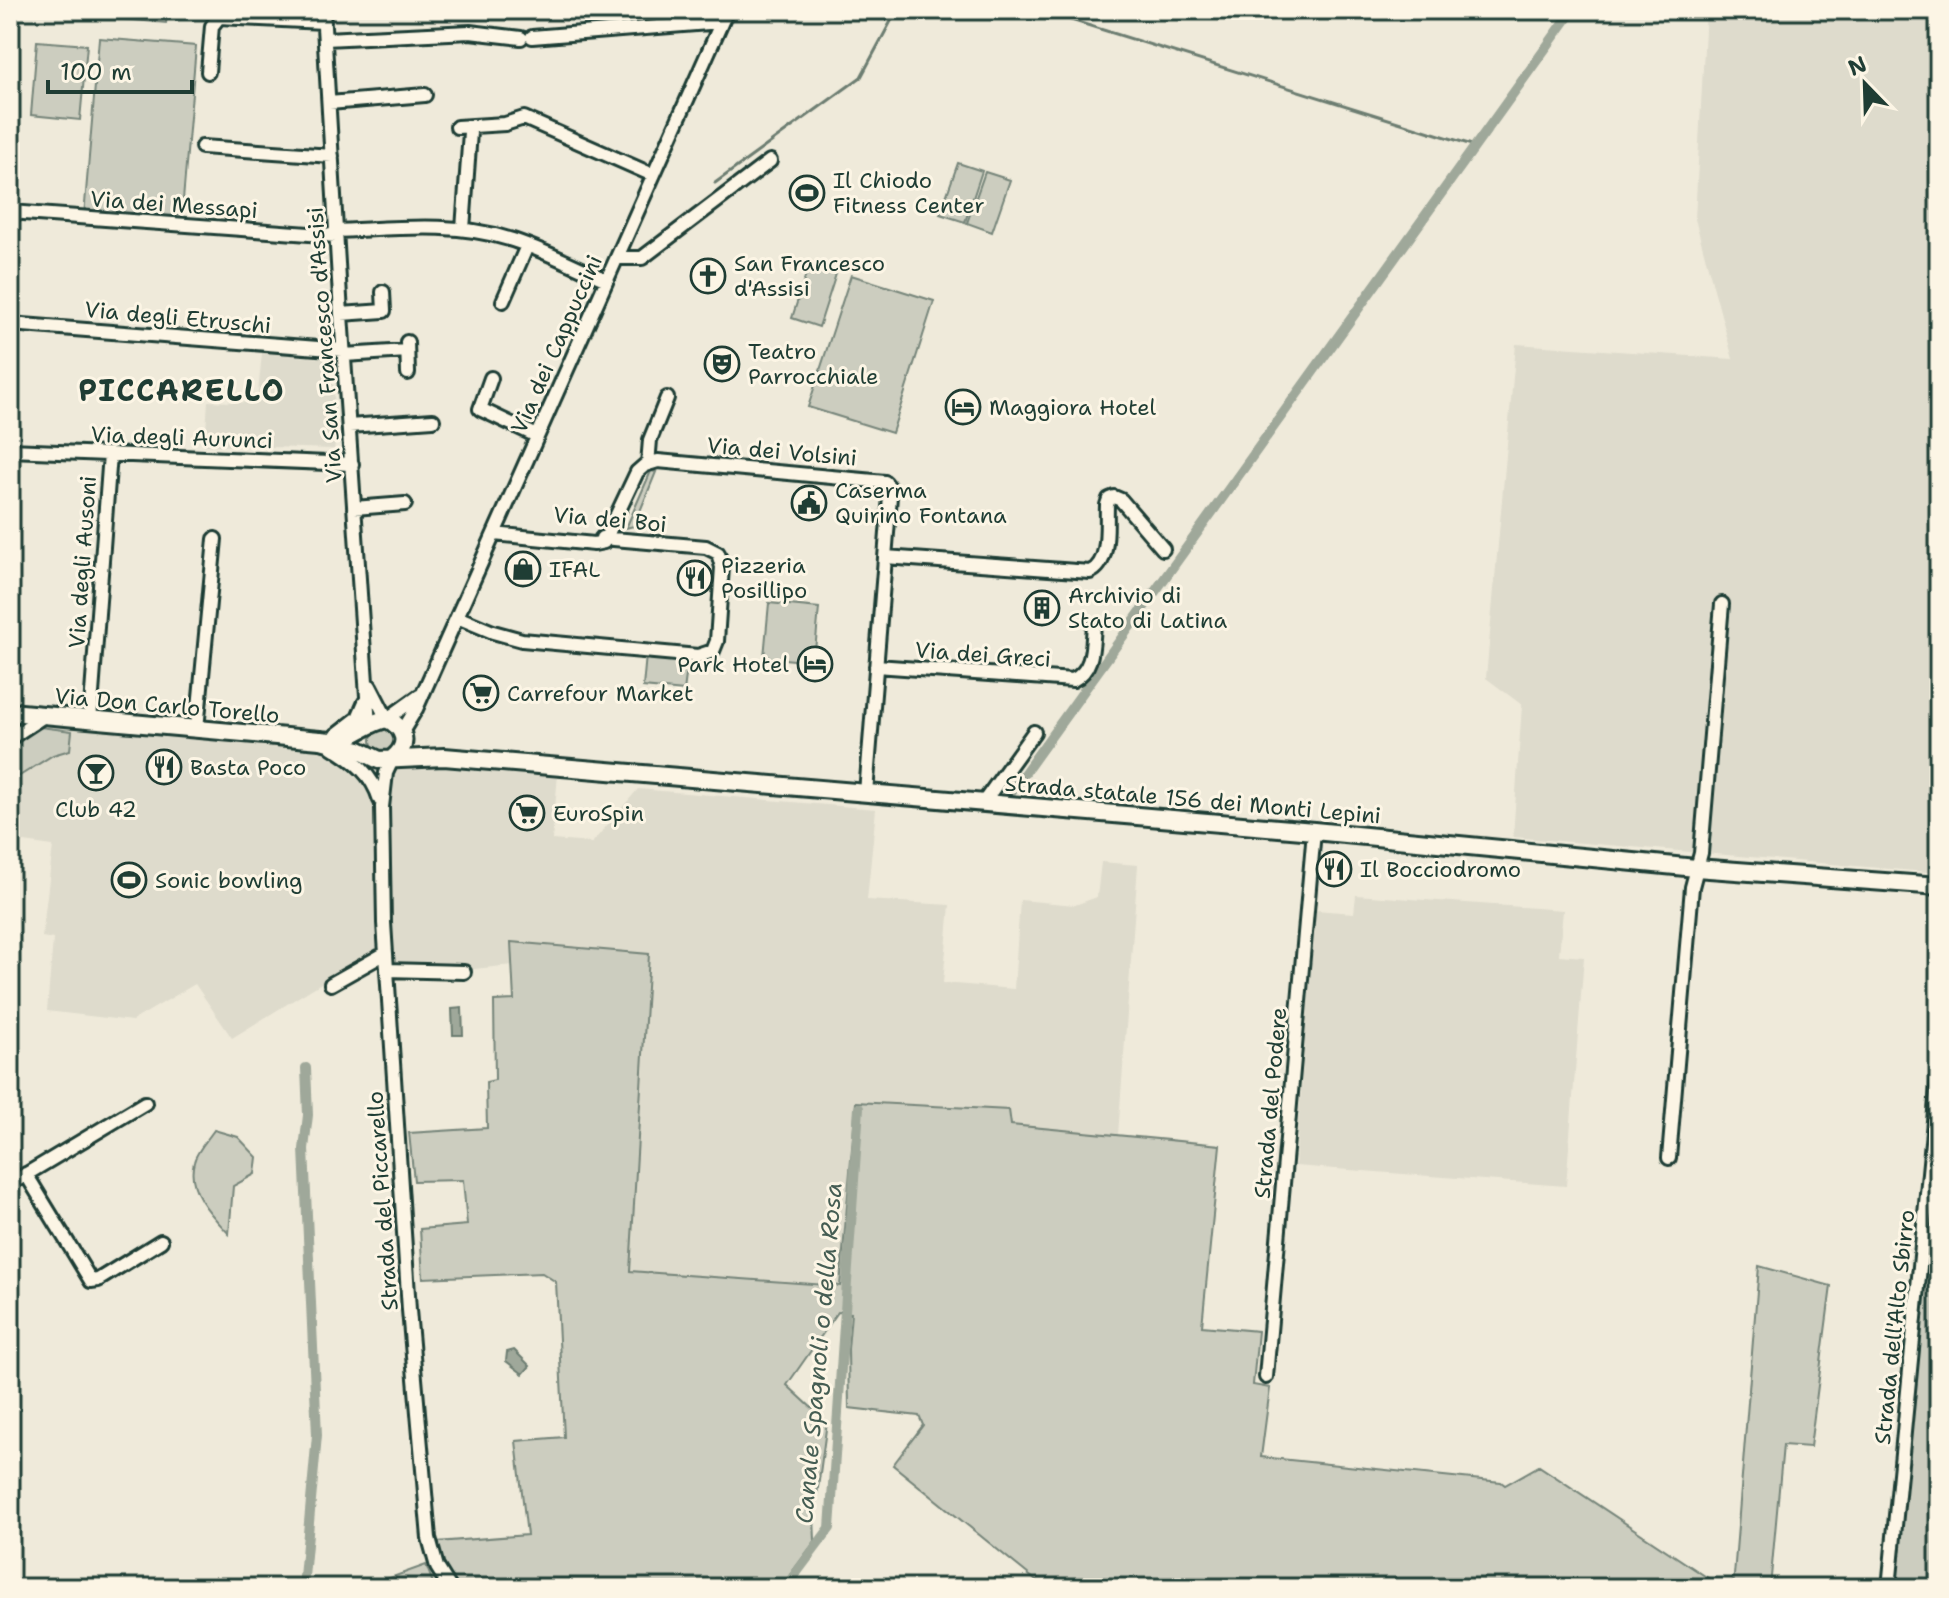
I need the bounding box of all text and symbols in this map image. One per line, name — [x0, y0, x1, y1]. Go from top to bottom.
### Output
scale bar — [48, 44, 192, 94]
north arrow — [1825, 44, 1905, 124]
text: N — [1844, 49, 1871, 83]
text: 100 m — [60, 56, 132, 88]
place label: Il Chiodo Fitness Center — [833, 166, 985, 220]
sports icon: Il Chiodo Fitness Center — [788, 174, 826, 212]
street label: Via dei Messapi — [89, 184, 259, 225]
street label: Via San Francesco d'Assisi — [300, 206, 349, 484]
place label: San Francesco d'Assisi — [734, 249, 885, 303]
street label: Via dei Cappuccini — [504, 250, 609, 438]
church icon: San Francesco d'Assisi — [689, 257, 727, 295]
street label: Via degli Etruschi — [83, 295, 272, 340]
place label: Teatro Parrocchiale — [748, 337, 879, 391]
theatre icon: Teatro Parrocchiale — [703, 345, 741, 383]
district label: PICCARELLO — [78, 370, 286, 411]
hotel icon: Maggiora Hotel — [944, 388, 982, 426]
place label: Maggiora Hotel — [989, 393, 1157, 422]
street label: Via degli Aurunci — [90, 420, 274, 455]
street label: Via dei Volsini — [706, 430, 858, 473]
street label: Via degli Ausoni — [62, 475, 103, 649]
place label: Caserma Quirino Fontana — [835, 476, 1007, 530]
public building icon: Caserma Quirino Fontana — [790, 484, 828, 522]
street label: Via dei Boi — [552, 500, 668, 539]
shop icon: IFAL — [504, 550, 542, 588]
place label: Pizzeria Posillipo — [721, 551, 807, 605]
place label: IFAL — [549, 555, 600, 584]
restaurant icon: Pizzeria Posillipo — [676, 559, 714, 597]
place label: Archivio di Stato di Latina — [1068, 581, 1227, 635]
building icon: Archivio di Stato di Latina — [1023, 589, 1061, 627]
street label: Via dei Greci — [914, 635, 1052, 674]
hotel icon: Park Hotel — [796, 645, 834, 683]
place label: Park Hotel — [677, 650, 789, 679]
supermarket icon: Carrefour Market — [462, 674, 500, 712]
place label: Carrefour Market — [507, 679, 694, 708]
street label: Via Don Carlo Torello — [53, 681, 281, 730]
restaurant icon: Basta Poco — [145, 748, 183, 786]
place label: Basta Poco — [190, 753, 306, 782]
bar icon: Club 42 — [77, 754, 115, 792]
street label: Strada statale 156 dei Monti Lepini — [1004, 769, 1382, 830]
supermarket icon: EuroSpin — [508, 794, 546, 832]
place label: Club 42 — [55, 795, 137, 824]
place label: EuroSpin — [553, 799, 644, 828]
restaurant icon: Il Bocciodromo — [1315, 850, 1353, 888]
place label: Il Bocciodromo — [1360, 855, 1521, 884]
sports icon: Sonic bowling — [110, 861, 148, 899]
place label: Sonic bowling — [155, 866, 302, 895]
street label: Strada del Podere — [1248, 1006, 1293, 1200]
street label: Strada del Piccarello — [360, 1090, 405, 1312]
water label: Canale Spagnoli o della Rosa — [788, 1181, 850, 1525]
street label: Strada dell'Alto Sbirro — [1868, 1208, 1921, 1446]

